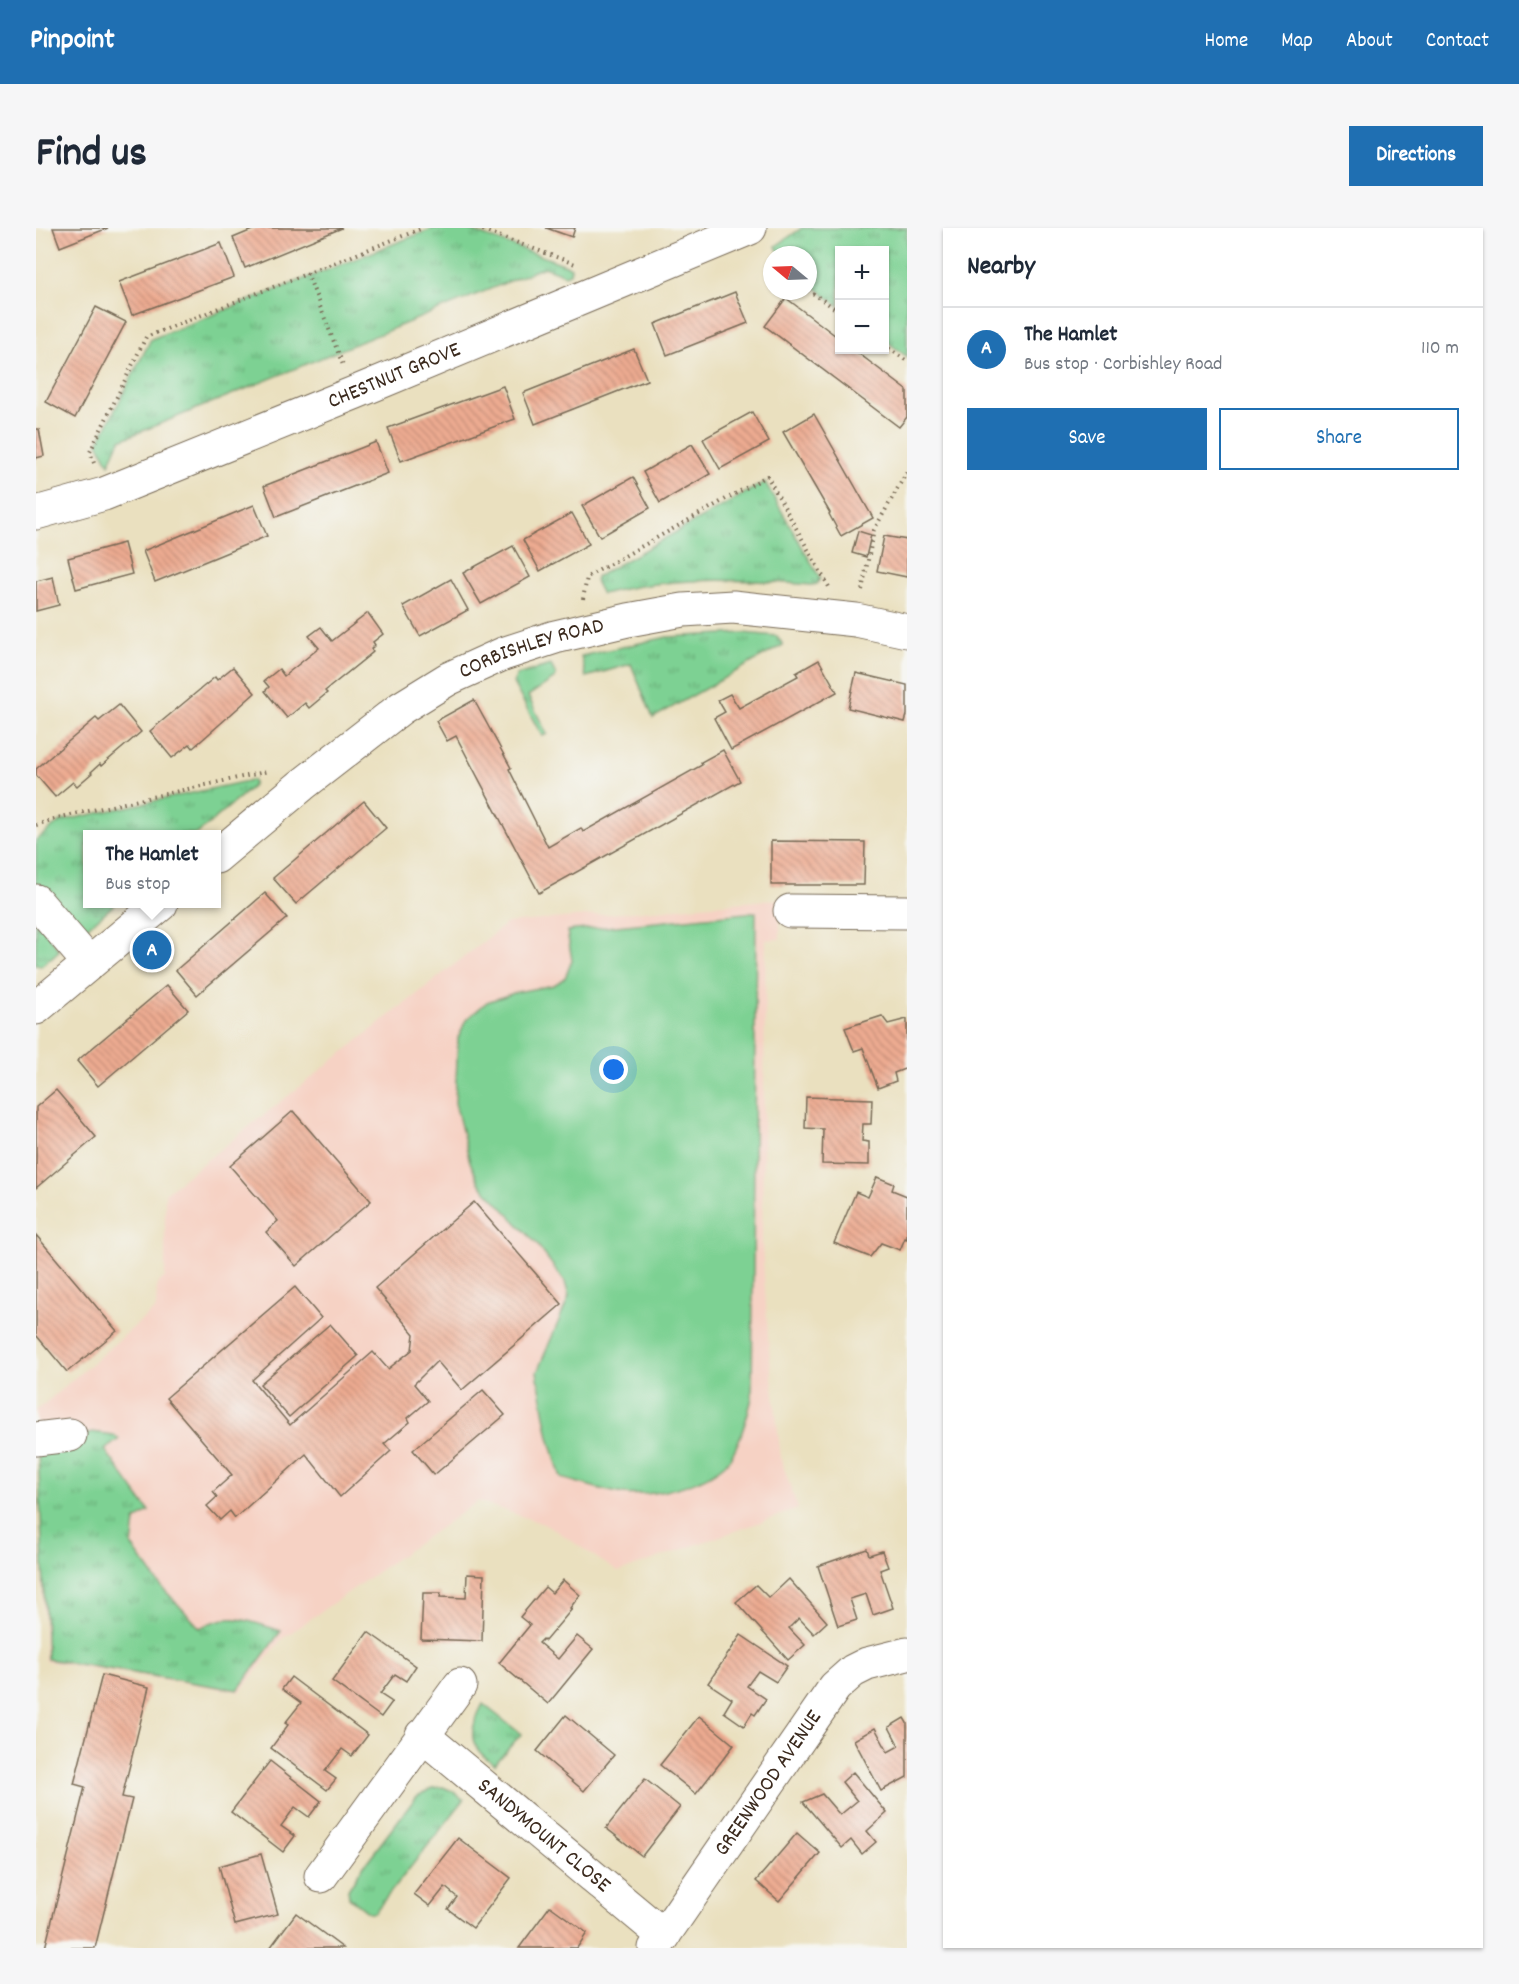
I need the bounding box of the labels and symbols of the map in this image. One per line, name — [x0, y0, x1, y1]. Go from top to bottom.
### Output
north arrow — [763, 246, 817, 300]
street label: CHESTNUT GROVE — [323, 335, 465, 417]
street label: CORBISHLEY ROAD — [454, 611, 607, 688]
pin: A — [132, 928, 172, 972]
your location — [599, 1055, 628, 1084]
street label: GREENWOOD AVENUE — [707, 1704, 830, 1863]
street label: SANDYMOUNT CLOSE — [470, 1771, 617, 1901]

